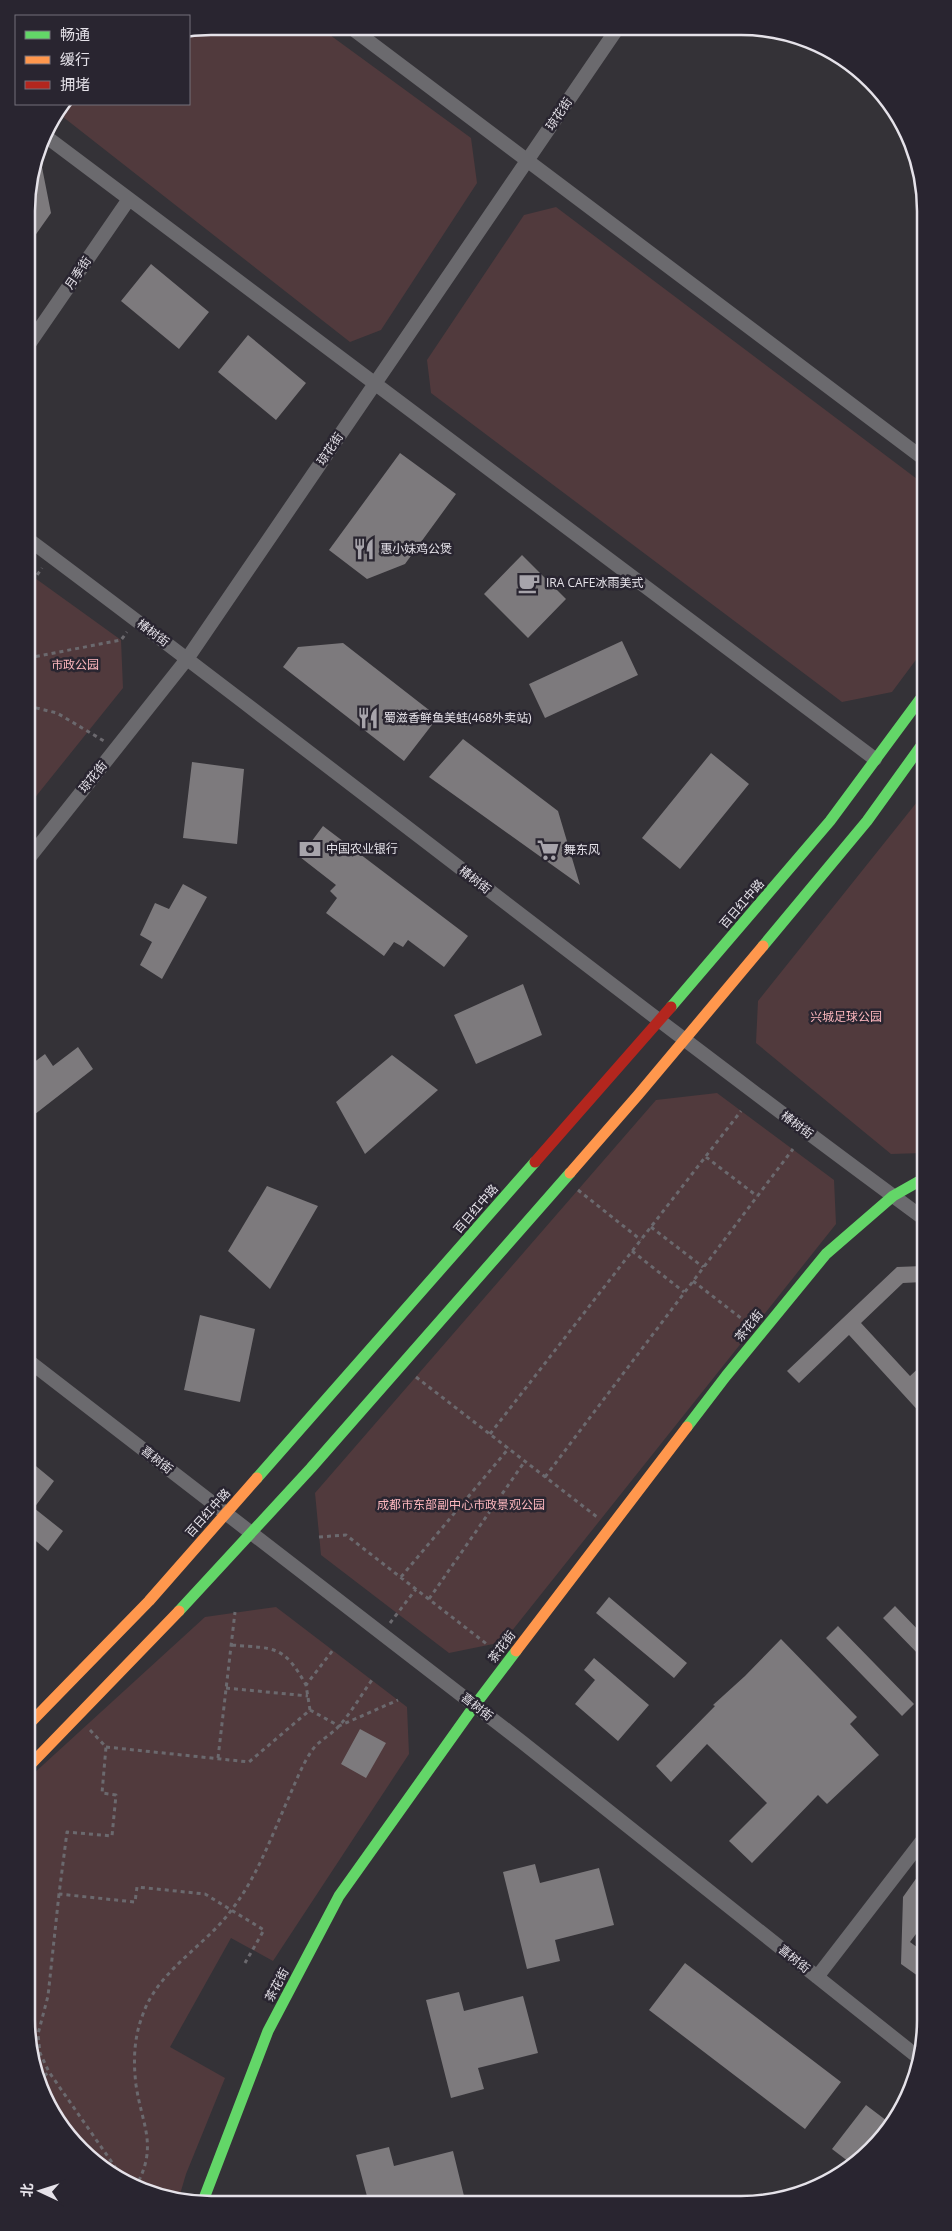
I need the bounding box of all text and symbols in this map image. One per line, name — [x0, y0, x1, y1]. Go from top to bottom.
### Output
legend — [15, 15, 190, 105]
text: 畅通 — [60, 24, 90, 44]
text: 缓行 — [60, 49, 90, 69]
text: 拥堵 — [60, 74, 90, 94]
street label: 琼花街 — [541, 94, 576, 133]
street label: 月季街 — [60, 253, 95, 292]
street label: 琼花街 — [312, 429, 347, 468]
restaurant icon: 惠小妹鸡公煲 — [351, 536, 377, 562]
place label: 惠小妹鸡公煲 — [380, 540, 452, 557]
cafe icon: IRA CAFE冰雨美式 — [516, 570, 542, 596]
place label: IRA CAFE冰雨美式 — [546, 574, 643, 591]
street label: 椿树街 — [134, 615, 173, 650]
park label: 市政公园 — [51, 656, 99, 673]
restaurant icon: 蜀滋香鲜鱼美蛙(468外卖站) — [355, 705, 381, 731]
place label: 蜀滋香鲜鱼美蛙(468外卖站) — [384, 709, 532, 726]
street label: 琼花街 — [75, 757, 111, 796]
bank icon: 中国农业银行 — [297, 836, 323, 862]
supermarket icon: 舞东风 — [535, 837, 561, 863]
place label: 中国农业银行 — [326, 840, 398, 857]
place label: 舞东风 — [564, 841, 600, 858]
street label: 椿树街 — [456, 862, 495, 897]
street label: 百日红中路 — [716, 875, 768, 932]
park label: 兴城足球公园 — [810, 1008, 882, 1025]
street label: 椿树街 — [778, 1107, 817, 1142]
street label: 百日红中路 — [450, 1180, 502, 1237]
street label: 茶花街 — [731, 1306, 767, 1345]
street label: 喜树街 — [138, 1442, 177, 1477]
street label: 百日红中路 — [181, 1485, 234, 1541]
park label: 成都市东部副中心市政景观公园 — [377, 1496, 545, 1513]
street label: 茶花街 — [484, 1627, 519, 1666]
street label: 喜树街 — [458, 1689, 497, 1724]
street label: 喜树街 — [775, 1941, 814, 1977]
street label: 茶花街 — [261, 1965, 293, 2005]
north arrow — [15, 2166, 65, 2216]
text: 北 — [17, 2182, 36, 2198]

